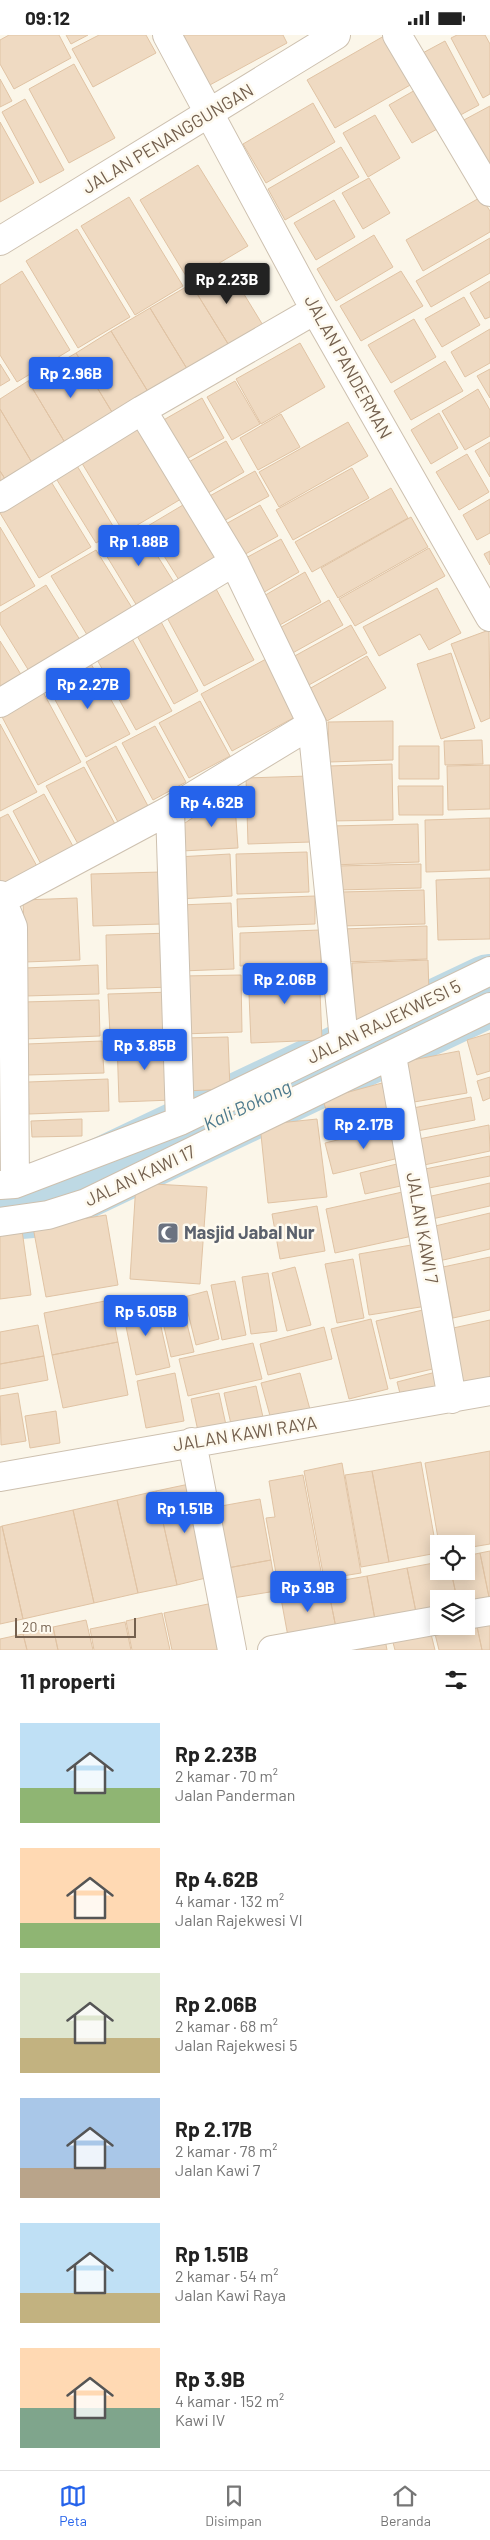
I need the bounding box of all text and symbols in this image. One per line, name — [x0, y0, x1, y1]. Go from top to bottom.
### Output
text: 09:12 — [25, 6, 70, 29]
street label: JALAN PENANGGUNGAN — [78, 78, 257, 198]
pin: Rp 2.23B — [175, 263, 279, 305]
text: Rp 2.23B — [196, 269, 258, 288]
street label: JALAN PANDERMAN — [300, 291, 398, 442]
pin: Rp 2.96B — [19, 357, 123, 399]
text: Rp 2.96B — [40, 363, 102, 382]
pin: Rp 1.88B — [87, 525, 191, 567]
text: Rp 1.88B — [109, 531, 169, 550]
pin: Rp 2.27B — [36, 667, 140, 710]
text: Rp 2.27B — [57, 674, 119, 693]
pin: Rp 4.62B — [160, 785, 264, 828]
text: Rp 4.62B — [180, 792, 244, 811]
pin: Rp 2.06B — [233, 963, 337, 1005]
text: Rp 2.06B — [254, 969, 316, 988]
street label: JALAN RAJEKWESI 5 — [303, 974, 464, 1068]
pin: Rp 3.85B — [93, 1029, 197, 1071]
text: Rp 3.85B — [114, 1035, 176, 1054]
water label: Kali Bokong — [199, 1074, 294, 1135]
pin: Rp 2.17B — [312, 1107, 416, 1150]
text: Rp 2.17B — [335, 1114, 393, 1133]
street label: JALAN KAWI 17 — [81, 1140, 199, 1210]
street label: JALAN KAWI 7 — [402, 1170, 444, 1286]
mosque icon: Masjid Jabal Nur — [156, 1221, 180, 1245]
place label: Masjid Jabal Nur — [184, 1221, 315, 1243]
pin: Rp 5.05B — [94, 1295, 198, 1337]
text: Rp 5.05B — [115, 1301, 177, 1320]
street label: JALAN KAWI RAYA — [171, 1411, 318, 1455]
pin: Rp 1.51B — [133, 1491, 237, 1534]
text: Rp 1.51B — [157, 1498, 213, 1517]
map controls — [430, 1535, 475, 1635]
button: locate — [430, 1535, 475, 1580]
pin: Rp 3.9B — [262, 1571, 354, 1613]
text: Rp 3.9B — [281, 1577, 335, 1596]
button: layers — [430, 1590, 475, 1635]
scale bar — [15, 1615, 136, 1638]
text: 20 m — [22, 1618, 52, 1635]
icon: filters — [442, 1666, 470, 1694]
text: 11 properti — [20, 1668, 115, 1693]
text: Rp 2.23B — [175, 1741, 257, 1766]
icon: home — [60, 1743, 120, 1803]
text: 2 kamar · 70 m² — [175, 1766, 278, 1785]
text: Jalan Panderman — [175, 1785, 295, 1804]
text: Rp 4.62B — [175, 1866, 258, 1891]
icon: home — [60, 1868, 120, 1928]
text: 4 kamar · 132 m² — [175, 1891, 284, 1910]
text: Jalan Rajekwesi VI — [175, 1910, 303, 1929]
text: Rp 2.06B — [175, 1991, 257, 2016]
icon: home — [60, 1993, 120, 2053]
text: 2 kamar · 68 m² — [175, 2016, 278, 2035]
text: Jalan Rajekwesi 5 — [175, 2035, 297, 2054]
text: Rp 2.17B — [175, 2116, 252, 2141]
icon: home — [60, 2118, 120, 2178]
text: 2 kamar · 78 m² — [175, 2141, 277, 2160]
text: Jalan Kawi 7 — [175, 2160, 260, 2179]
text: Rp 1.51B — [175, 2241, 249, 2266]
icon: home — [60, 2243, 120, 2303]
text: 2 kamar · 54 m² — [175, 2266, 279, 2285]
text: Jalan Kawi Raya — [175, 2285, 286, 2304]
text: Rp 3.9B — [175, 2366, 245, 2391]
icon: home — [60, 2368, 120, 2428]
text: 4 kamar · 152 m² — [175, 2391, 284, 2410]
text: Kawi IV — [175, 2410, 225, 2429]
tab: Peta — [59, 2482, 87, 2529]
tab: Disimpan — [205, 2482, 262, 2529]
tab: Beranda — [380, 2482, 431, 2529]

